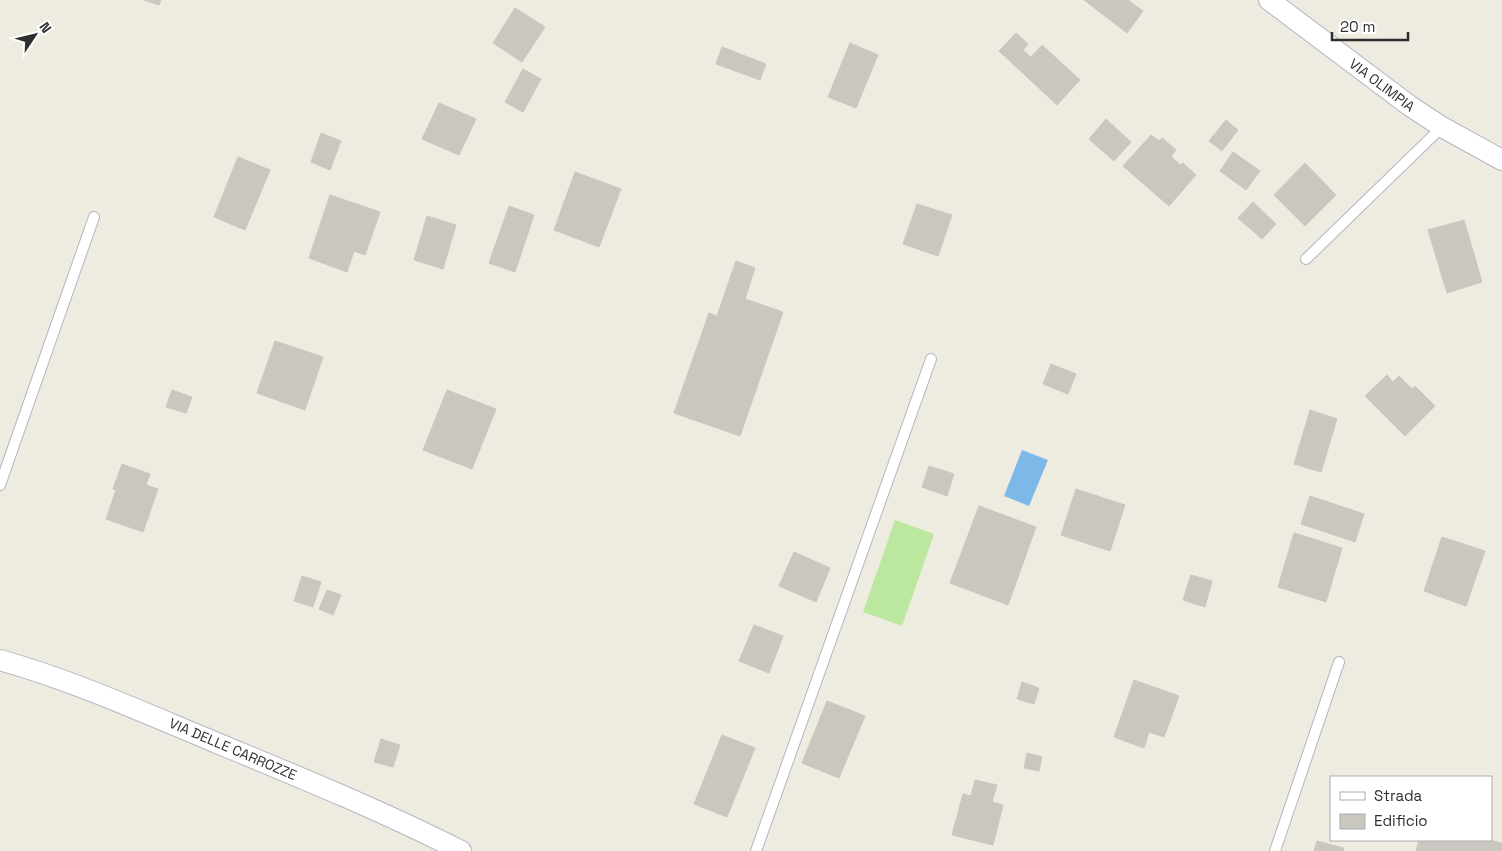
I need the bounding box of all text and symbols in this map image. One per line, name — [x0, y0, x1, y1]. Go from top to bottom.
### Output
north arrow — [10, 10, 60, 60]
scale bar — [1332, 10, 1408, 42]
text: 20 m — [1340, 17, 1375, 36]
text: N — [36, 19, 56, 37]
street label: VIA OLIMPIA — [1346, 54, 1419, 116]
street label: VIA DELLE CARROZZE — [167, 714, 300, 784]
legend — [1330, 776, 1492, 841]
text: Strada — [1374, 786, 1423, 805]
text: Edificio — [1374, 811, 1428, 830]

